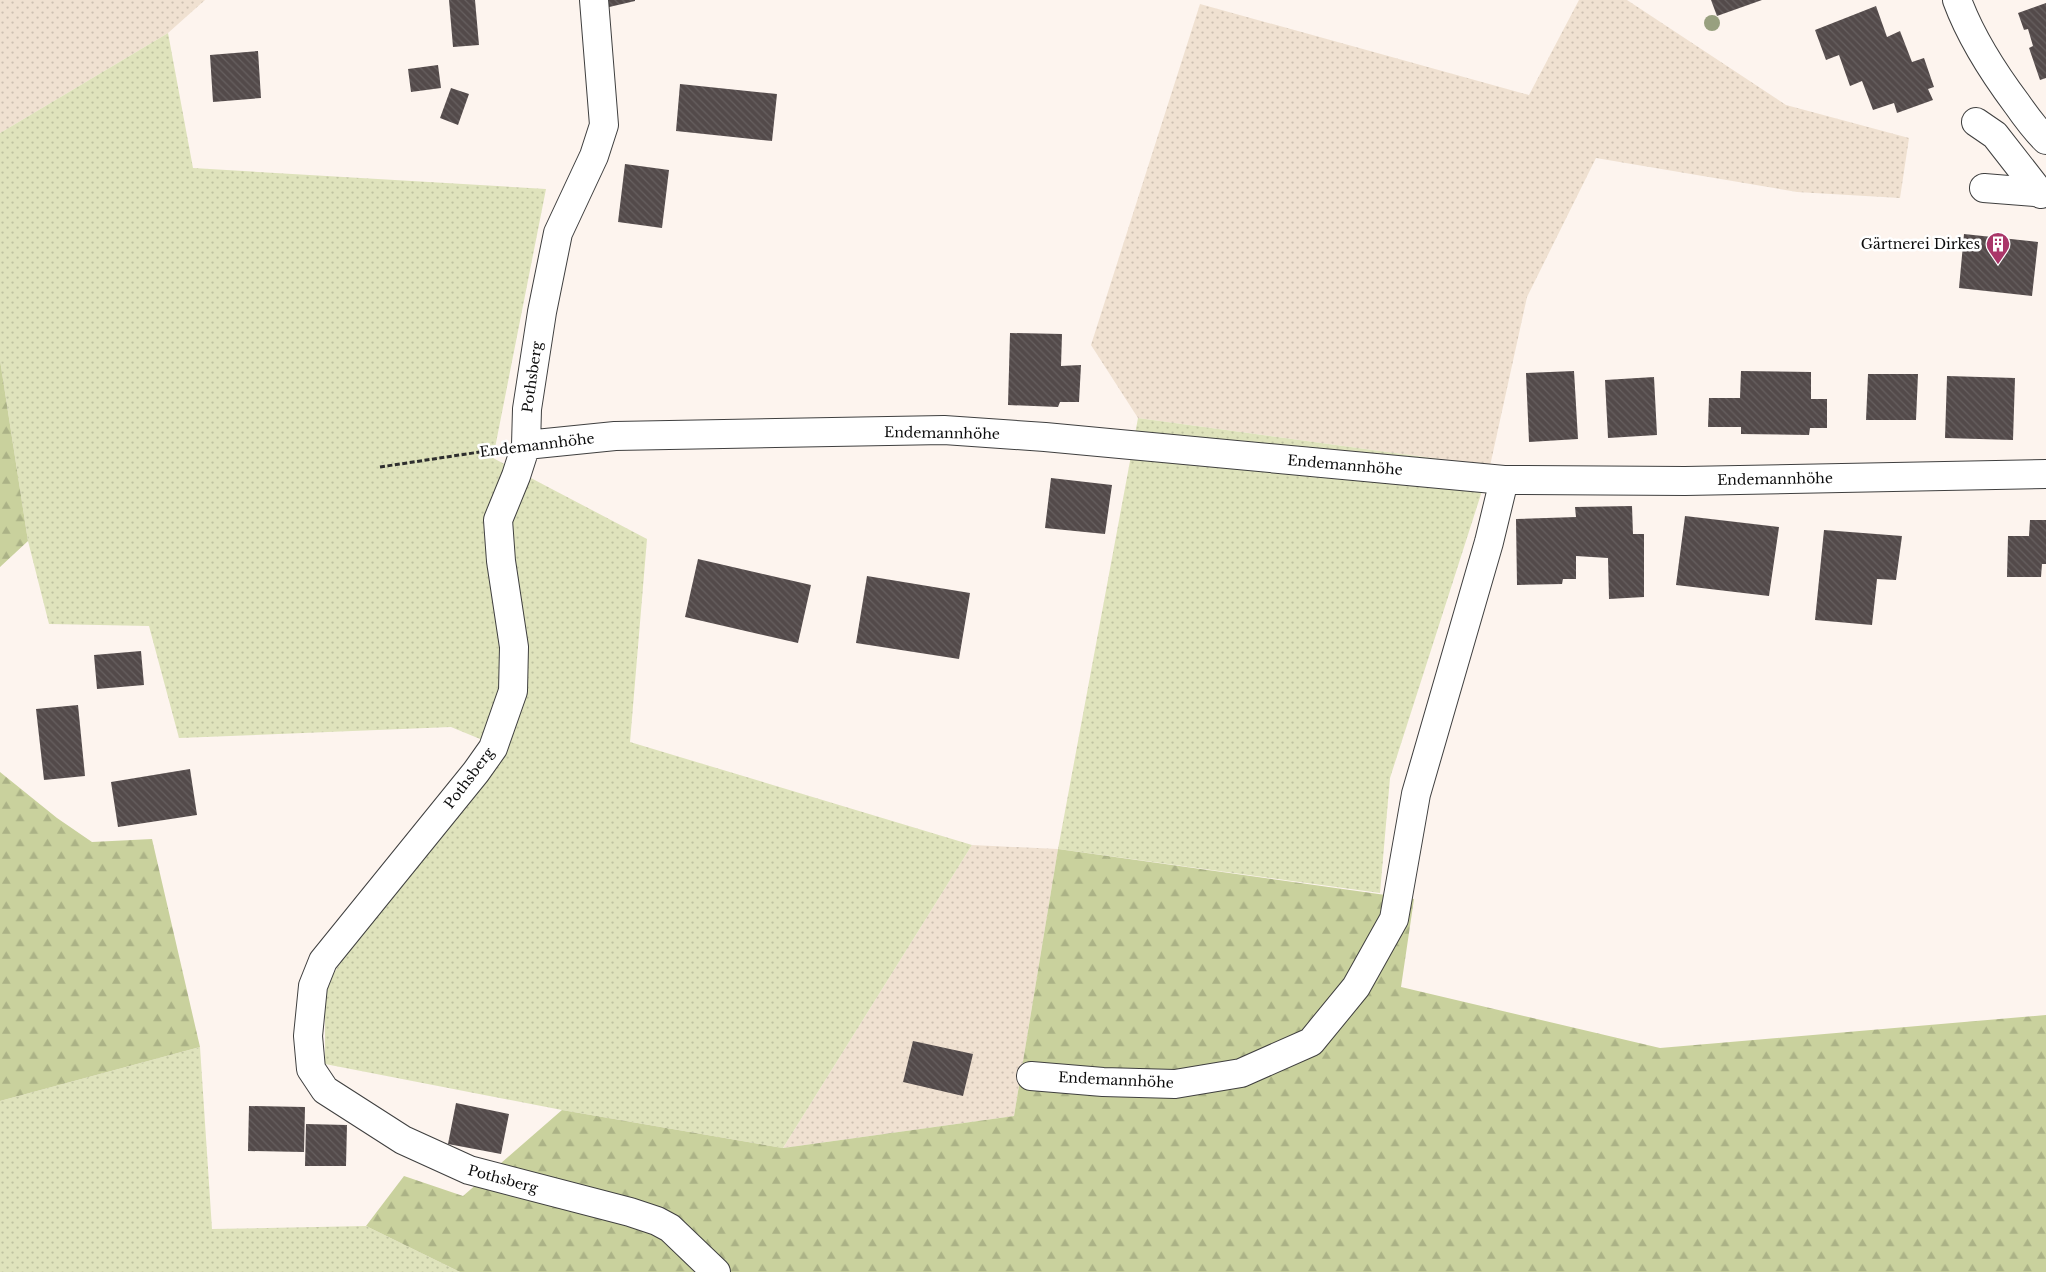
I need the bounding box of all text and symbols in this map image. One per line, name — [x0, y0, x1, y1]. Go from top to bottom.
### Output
building icon: Gärtnerei Dirkes — [1985, 231, 2011, 265]
place label: Gärtnerei Dirkes — [1861, 235, 1980, 253]
street label: Pothsberg — [518, 340, 546, 414]
street label: Endemannhöhe — [884, 423, 1000, 443]
street label: Endemannhöhe — [478, 429, 596, 461]
street label: Endemannhöhe — [1287, 451, 1403, 479]
street label: Endemannhöhe — [1717, 469, 1833, 489]
street label: Pothsberg — [440, 743, 498, 812]
street label: Endemannhöhe — [1058, 1068, 1174, 1092]
street label: Pothsberg — [466, 1161, 541, 1197]

